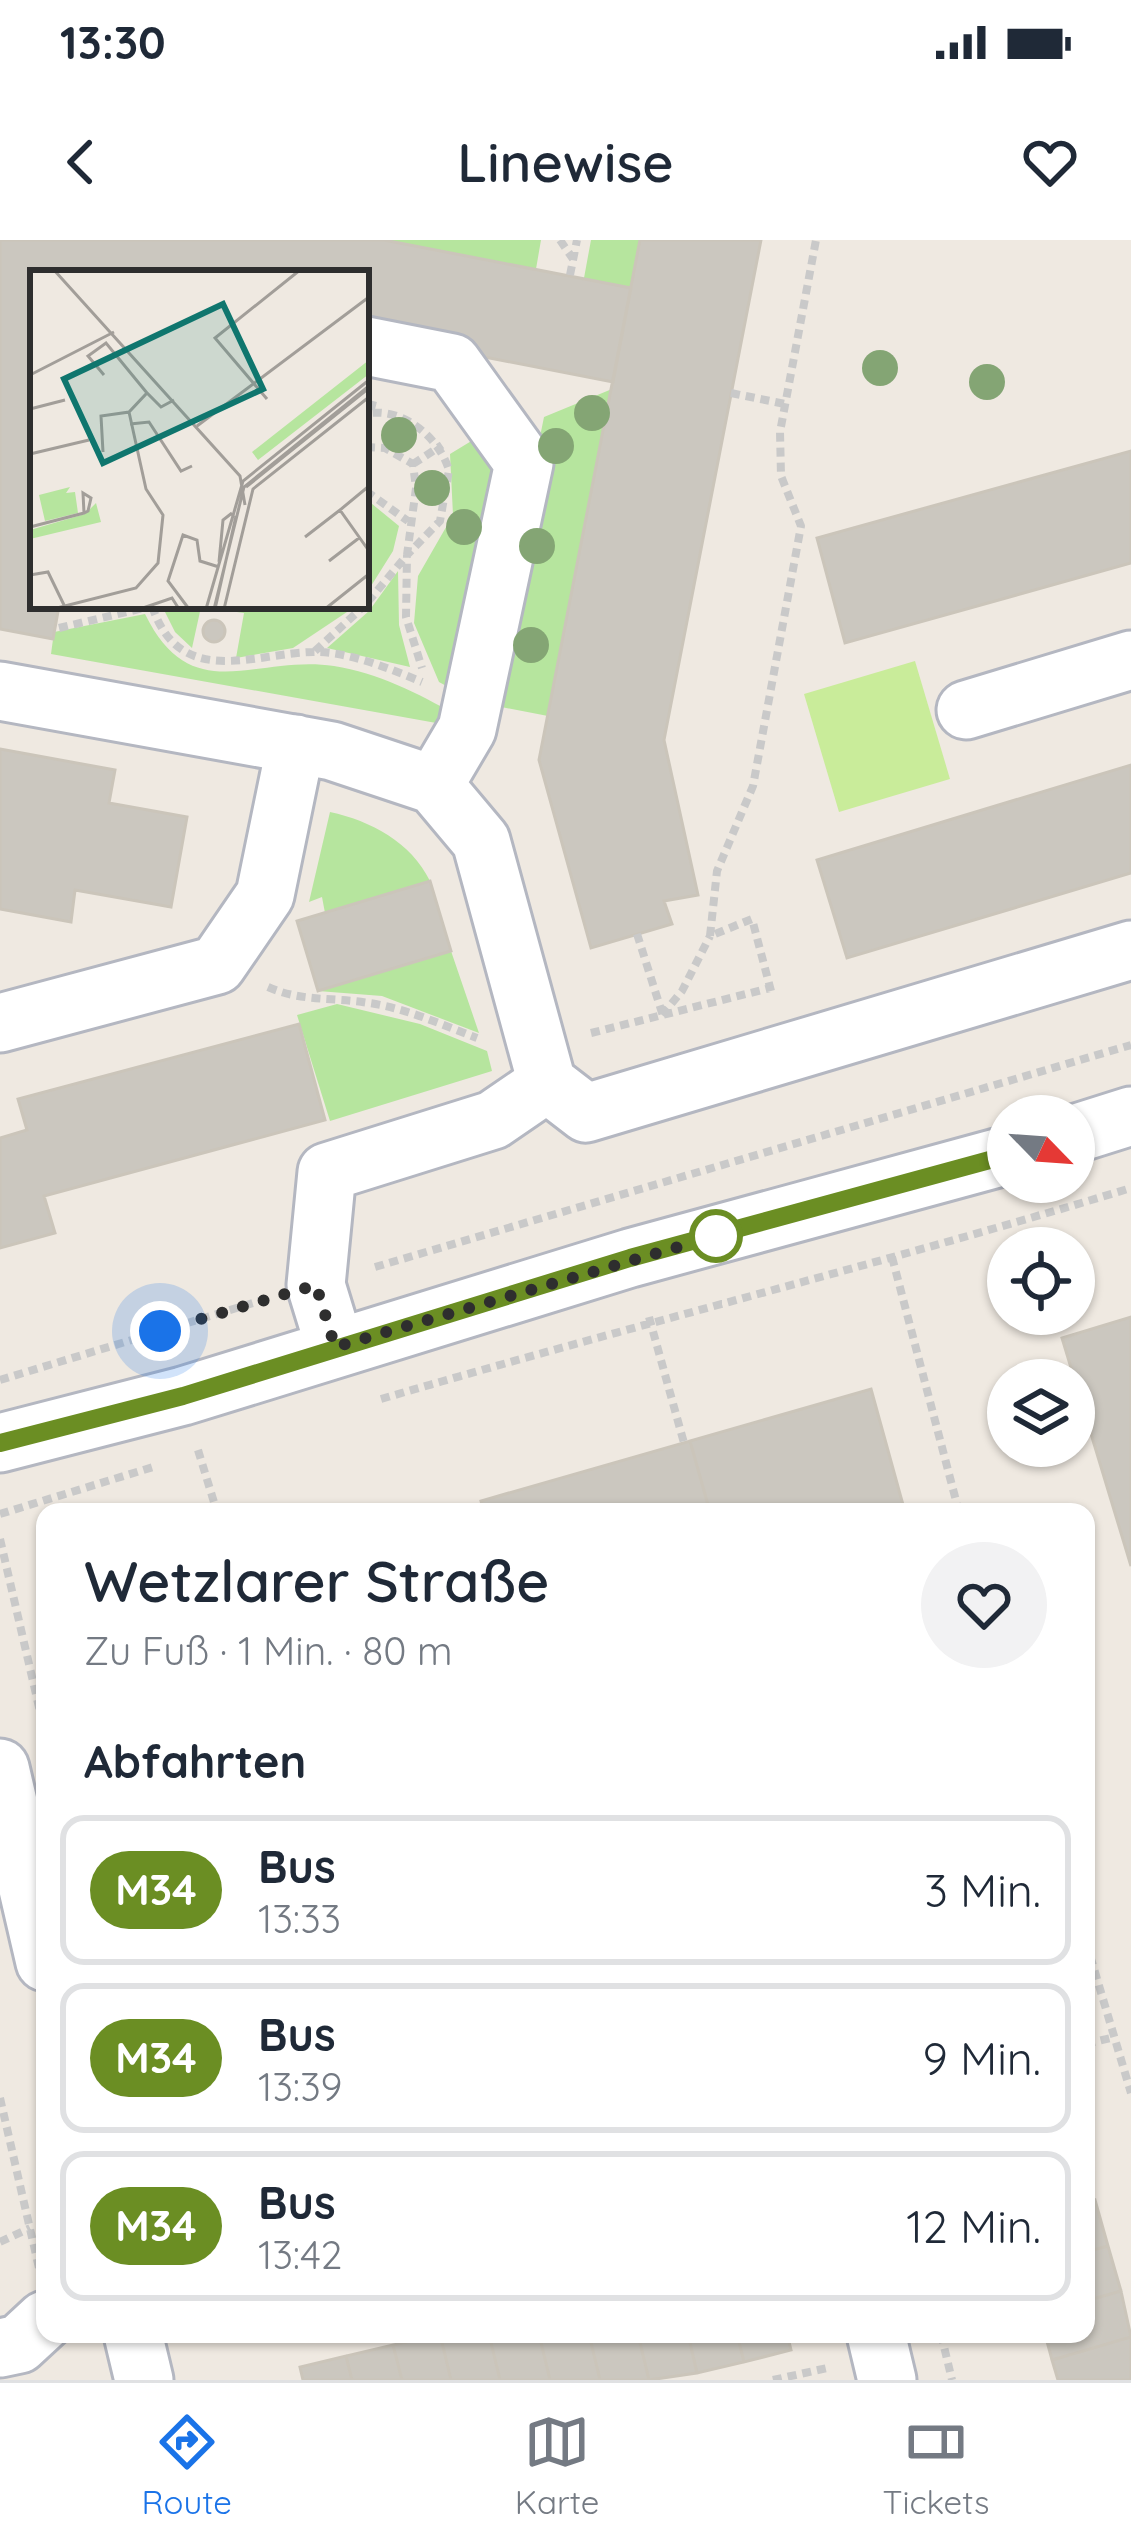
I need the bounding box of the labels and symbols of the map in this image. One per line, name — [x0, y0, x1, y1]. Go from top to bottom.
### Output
inset map — [30, 270, 369, 609]
north arrow — [987, 1095, 1095, 1203]
unlabelled marker — [691, 1211, 741, 1261]
your location — [130, 1301, 190, 1361]

